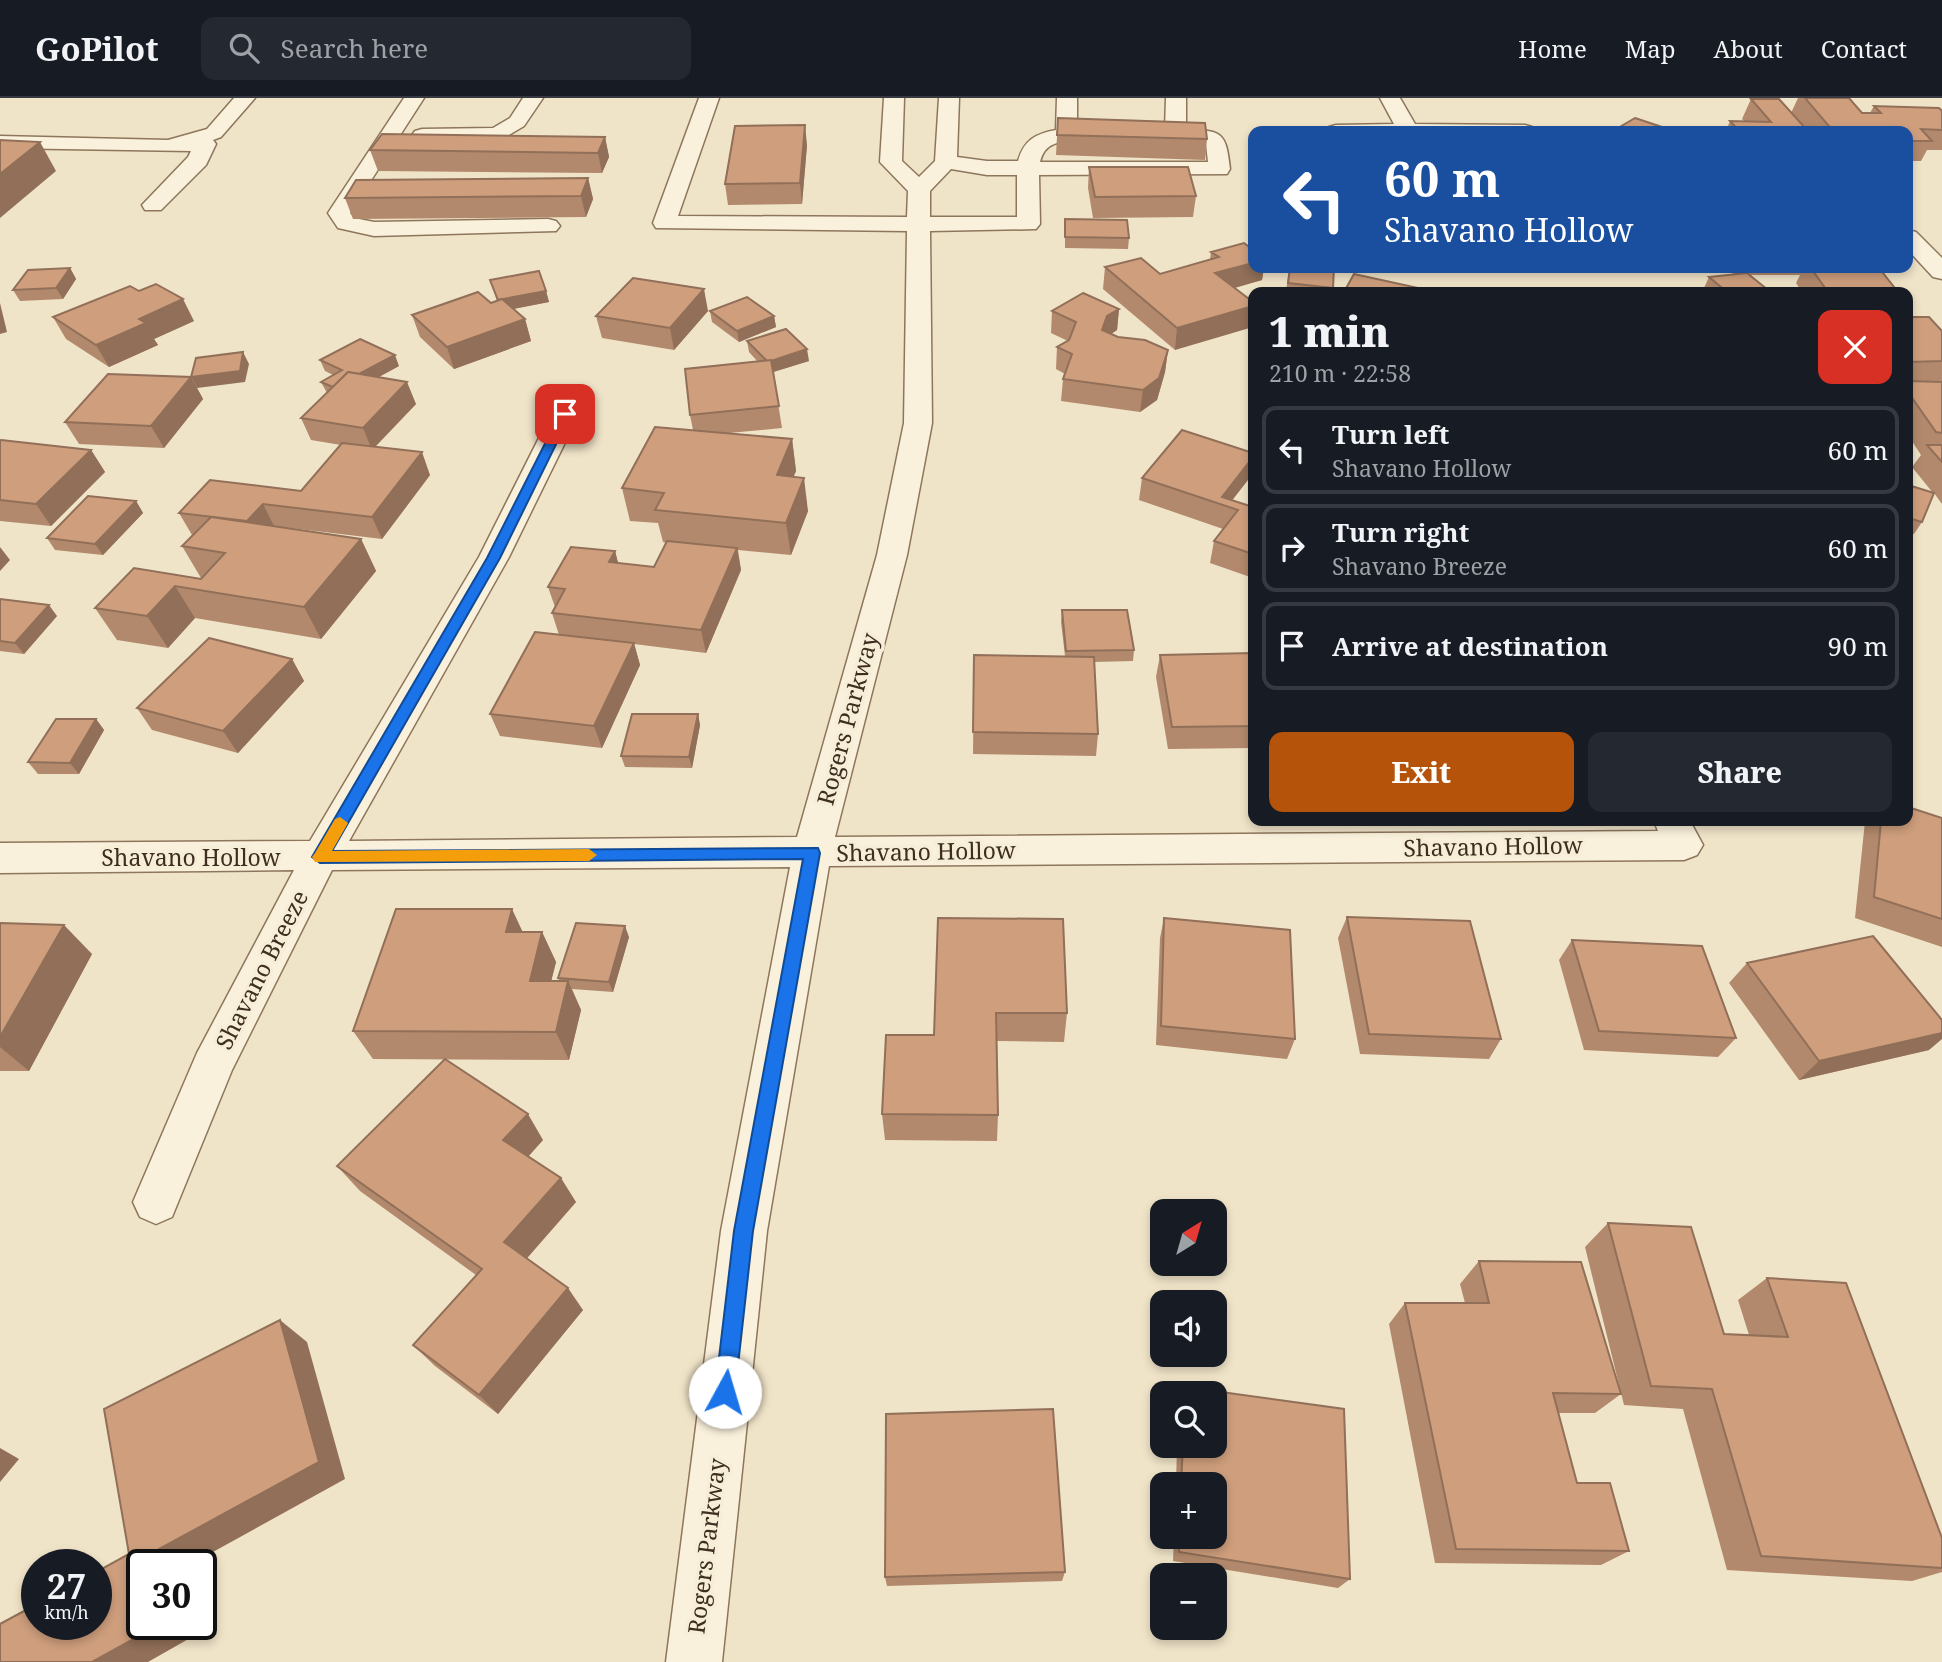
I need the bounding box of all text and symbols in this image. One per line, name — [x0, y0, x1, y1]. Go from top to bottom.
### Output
search box — [201, 17, 691, 80]
text: GoPilot — [35, 26, 159, 71]
icon: search — [225, 29, 263, 67]
text: Search here — [281, 30, 428, 66]
text: Home — [1518, 32, 1587, 65]
text: Map — [1625, 32, 1676, 65]
text: About — [1714, 32, 1783, 65]
text: Contact — [1821, 32, 1907, 65]
text: 60 m — [1384, 145, 1500, 211]
icon: left — [1269, 154, 1360, 245]
text: Shavano Hollow — [1384, 208, 1633, 251]
text: 1 min — [1269, 302, 1390, 359]
button: close — [1818, 310, 1892, 384]
text: 210 m · 22:58 — [1269, 357, 1411, 389]
pin — [535, 384, 595, 444]
icon: arrive — [546, 395, 584, 433]
text: Turn left — [1332, 416, 1449, 452]
icon: left — [1273, 431, 1311, 469]
text: 60 m — [1828, 432, 1888, 468]
text: Shavano Hollow — [1332, 452, 1511, 484]
text: Turn right — [1332, 514, 1469, 550]
icon: right — [1273, 529, 1311, 567]
text: 60 m — [1828, 530, 1888, 566]
text: Shavano Breeze — [1332, 550, 1507, 582]
icon: arrive — [1273, 627, 1311, 665]
text: Arrive at destination — [1332, 628, 1608, 664]
text: 90 m — [1828, 628, 1888, 664]
street label: Rogers Parkway — [809, 629, 885, 808]
button: Exit — [1269, 732, 1574, 812]
button: Share — [1588, 732, 1892, 812]
street label: Shavano Hollow — [1403, 828, 1583, 864]
street label: Shavano Hollow — [836, 833, 1016, 869]
street label: Shavano Hollow — [101, 841, 281, 873]
street label: Shavano Breeze — [207, 884, 315, 1055]
north arrow — [1150, 1199, 1227, 1276]
map controls — [1150, 1199, 1227, 1640]
button: sound — [1150, 1290, 1227, 1367]
position arrow — [688, 1355, 762, 1429]
button: search — [1150, 1381, 1227, 1458]
street label: Rogers Parkway — [679, 1456, 733, 1636]
button: + — [1150, 1472, 1227, 1549]
speed limit sign: 30 — [126, 1549, 217, 1640]
text: 27 — [47, 1562, 86, 1609]
button: − — [1150, 1563, 1227, 1640]
text: km/h — [44, 1600, 89, 1624]

